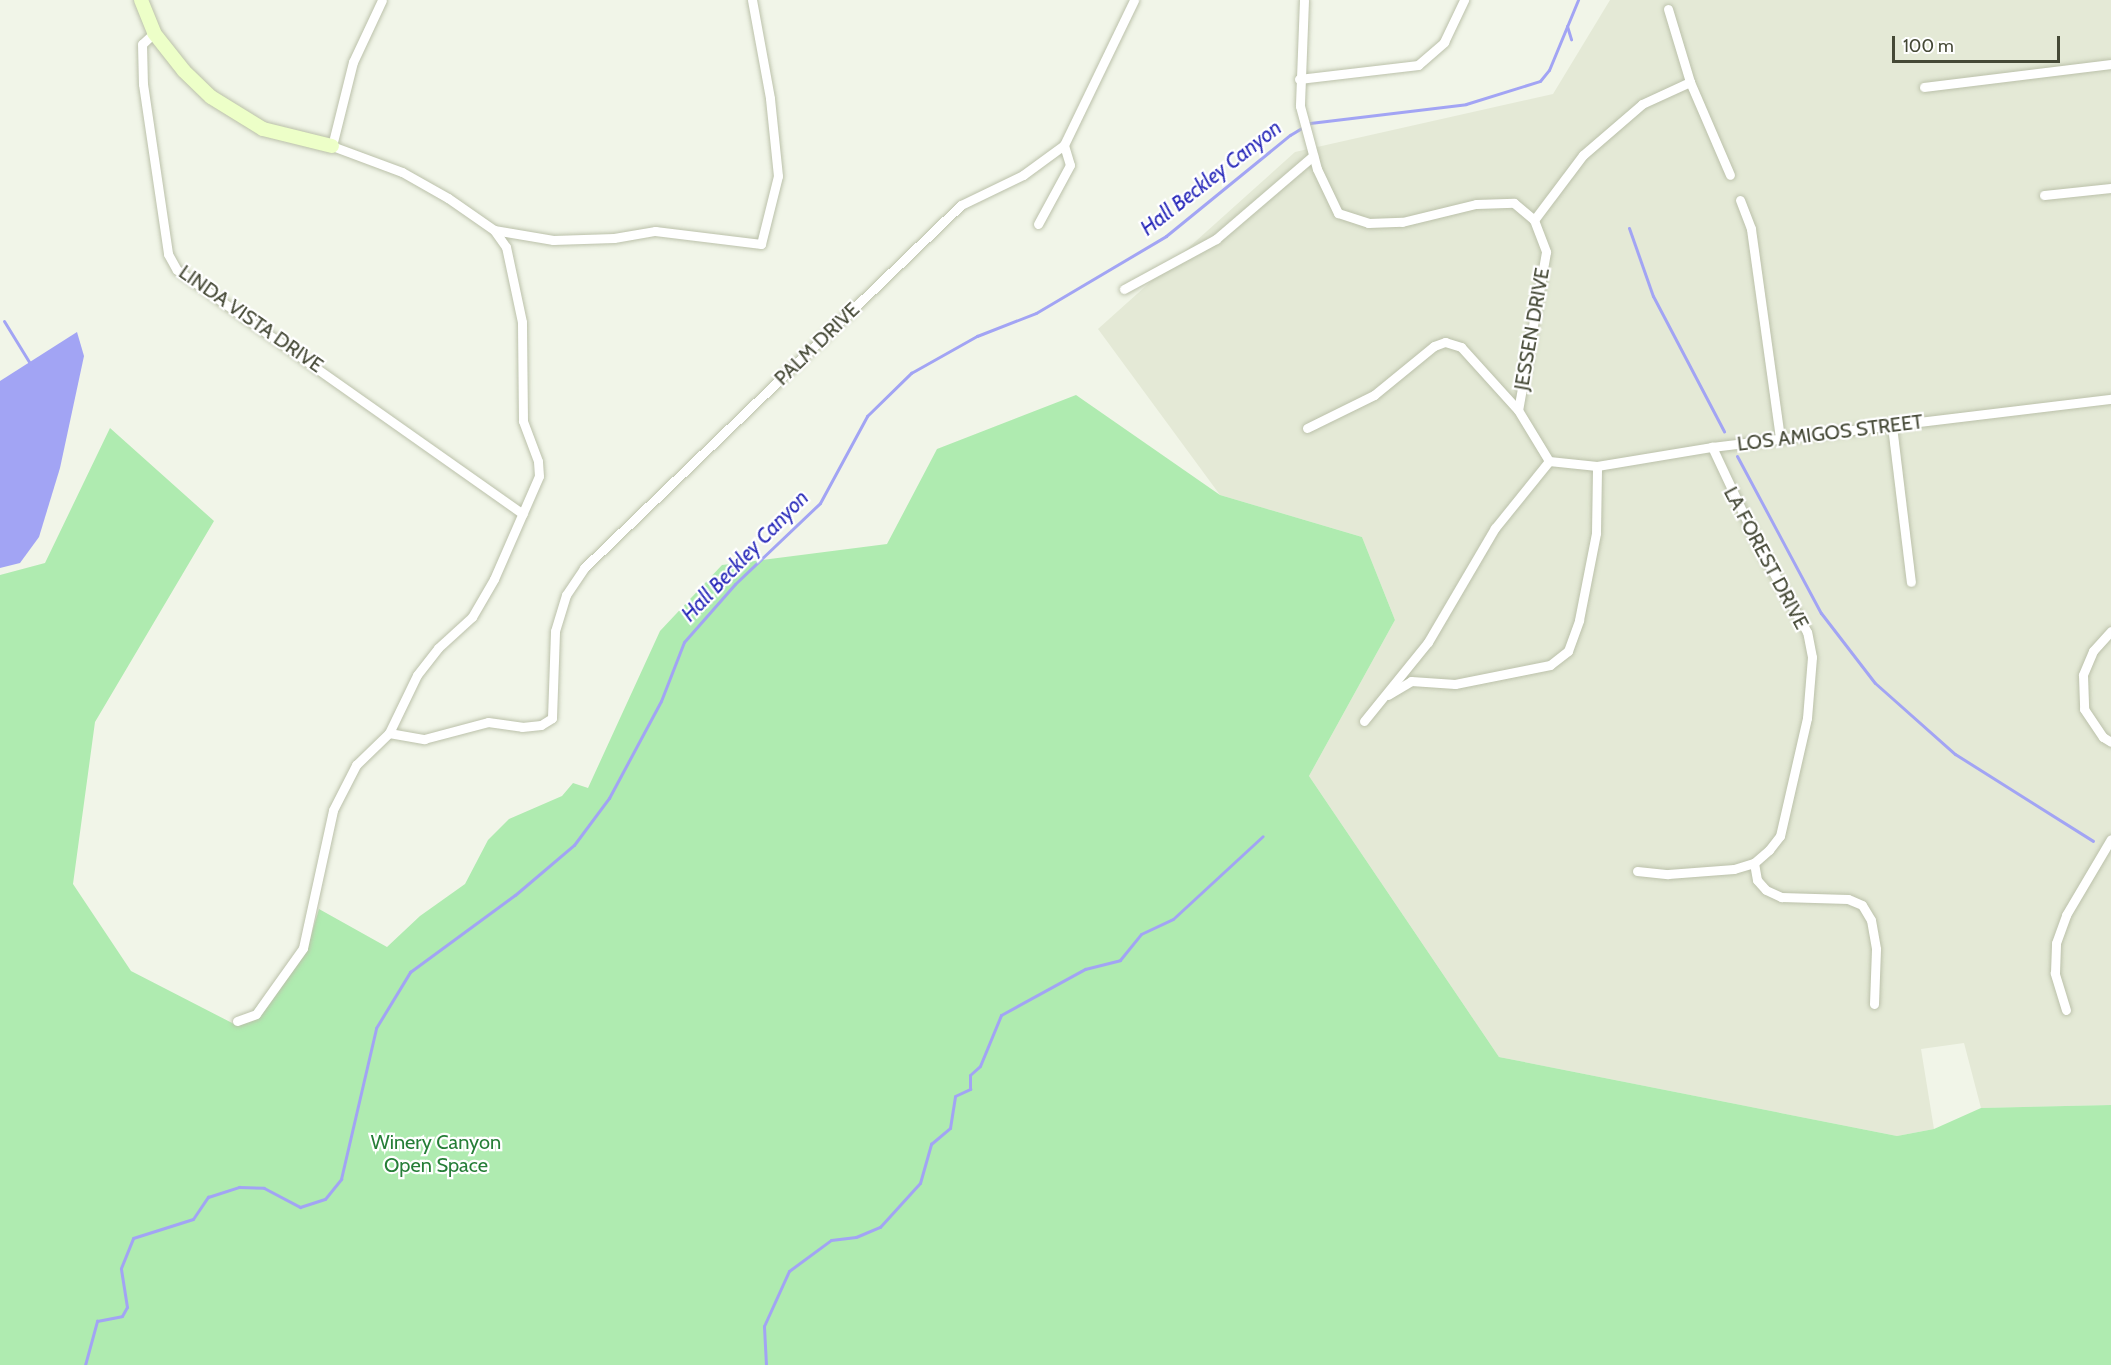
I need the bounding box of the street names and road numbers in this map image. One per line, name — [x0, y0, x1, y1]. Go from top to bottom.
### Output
street label: LINDA VISTA DRIVE — [174, 260, 328, 378]
street label: JESSEN DRIVE — [1509, 266, 1555, 392]
street label: PALM DRIVE — [770, 298, 864, 390]
street label: LOS AMIGOS STREET — [1736, 410, 1924, 456]
street label: LA FOREST DRIVE — [1718, 483, 1814, 633]

